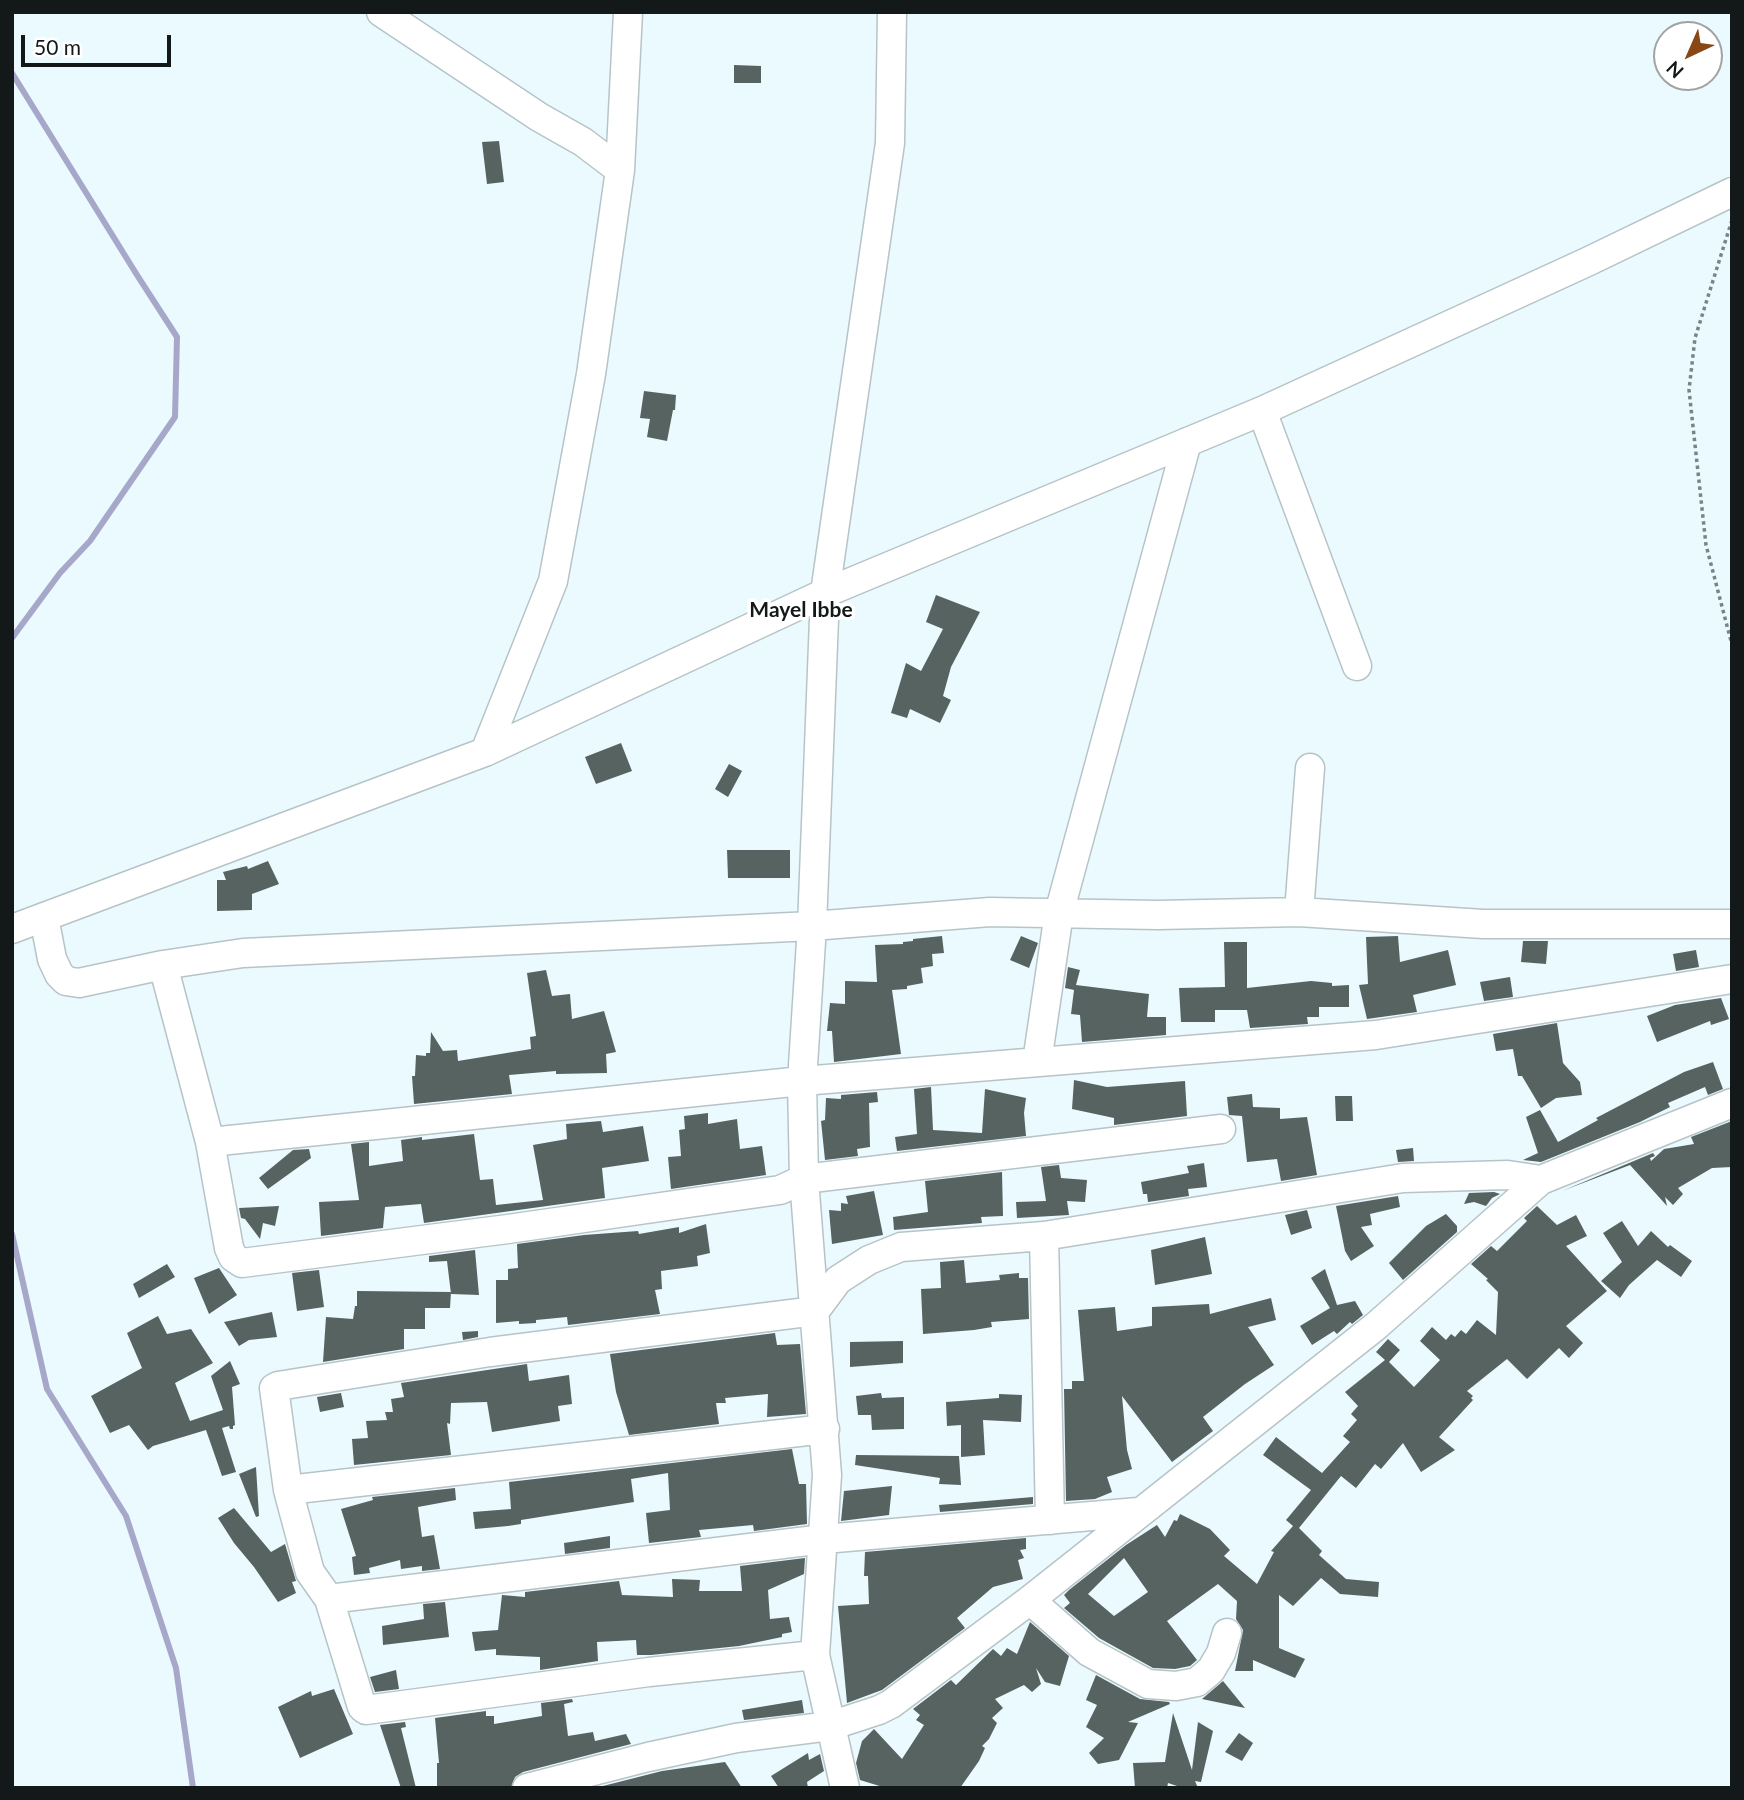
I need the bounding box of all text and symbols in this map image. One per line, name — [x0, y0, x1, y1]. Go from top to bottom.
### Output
scale bar — [24, 21, 175, 65]
north arrow — [1653, 21, 1723, 91]
text: 50 m — [34, 34, 81, 59]
text: N — [1661, 57, 1688, 83]
district label: Mayel Ibbe — [749, 597, 853, 623]

